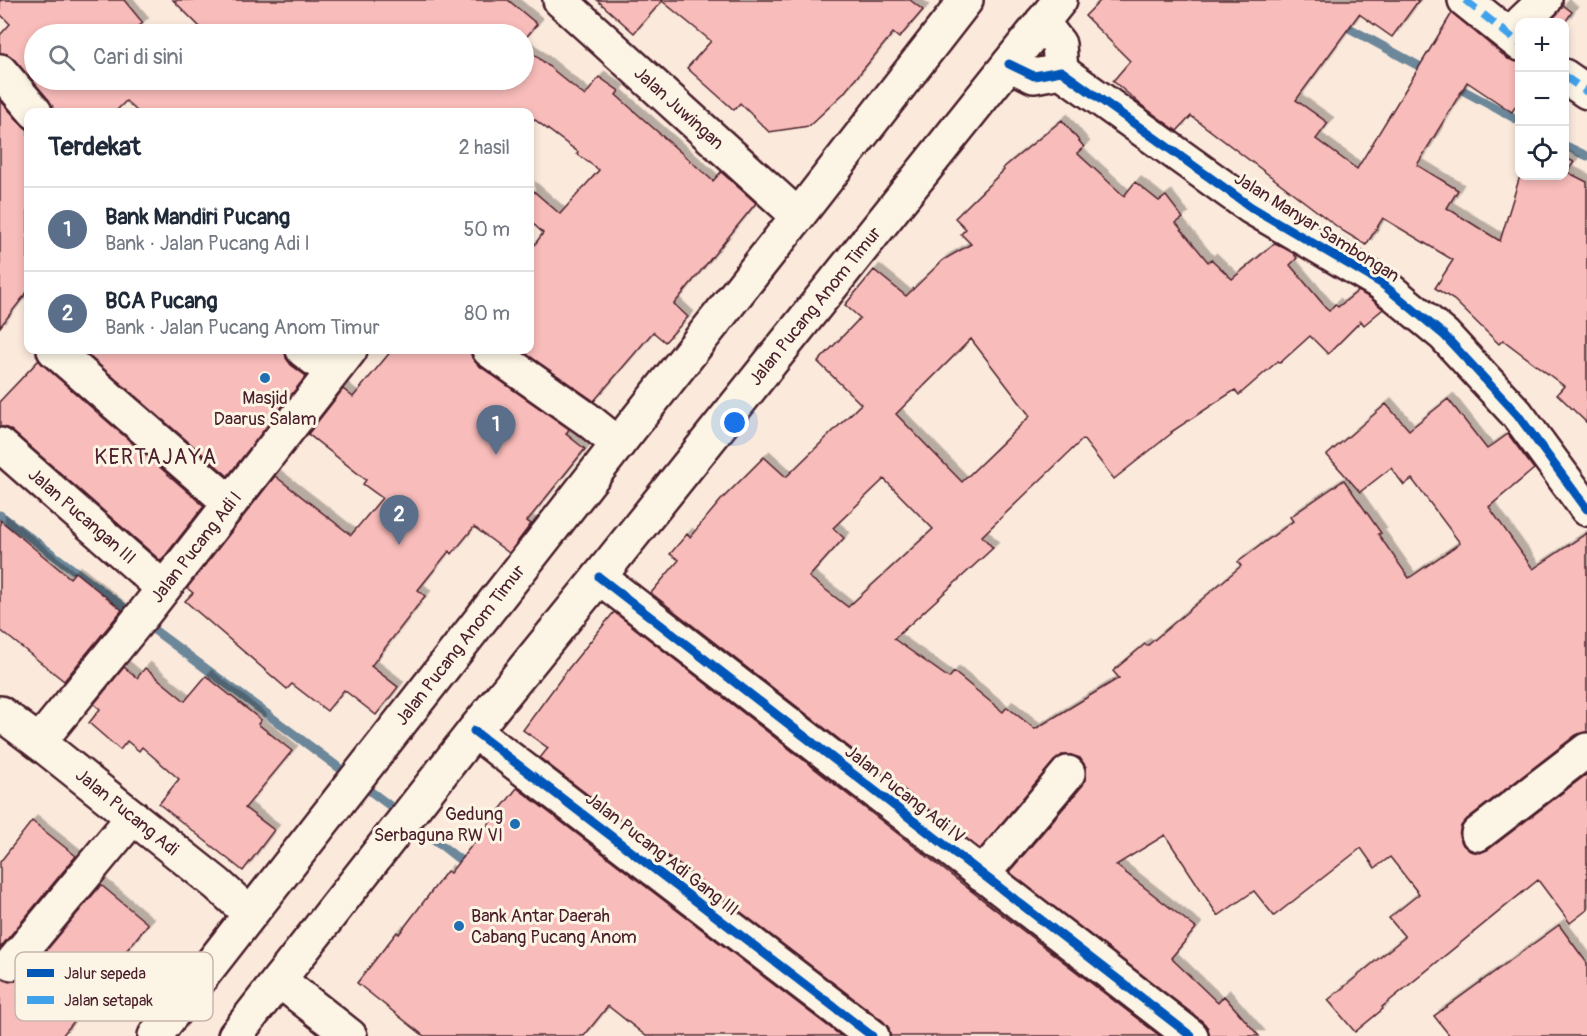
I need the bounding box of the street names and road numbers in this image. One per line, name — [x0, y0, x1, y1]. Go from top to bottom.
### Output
street label: Jalan Juwingan — [629, 62, 728, 155]
street label: Jalan Manyar Sambongan — [1230, 167, 1404, 288]
street label: Jalan Pucang Anom Timur — [744, 222, 887, 390]
street label: Jalan Pucangan III — [23, 463, 140, 570]
street label: Jalan Pucang Adi I — [146, 487, 247, 608]
street label: Jalan Pucang Anom Timur — [390, 560, 531, 730]
street label: Jalan Pucang Adi IV — [840, 740, 969, 848]
street label: Jalan Pucang Adi — [70, 764, 183, 861]
street label: Jalan Pucang Adi Gang III — [581, 787, 743, 921]

